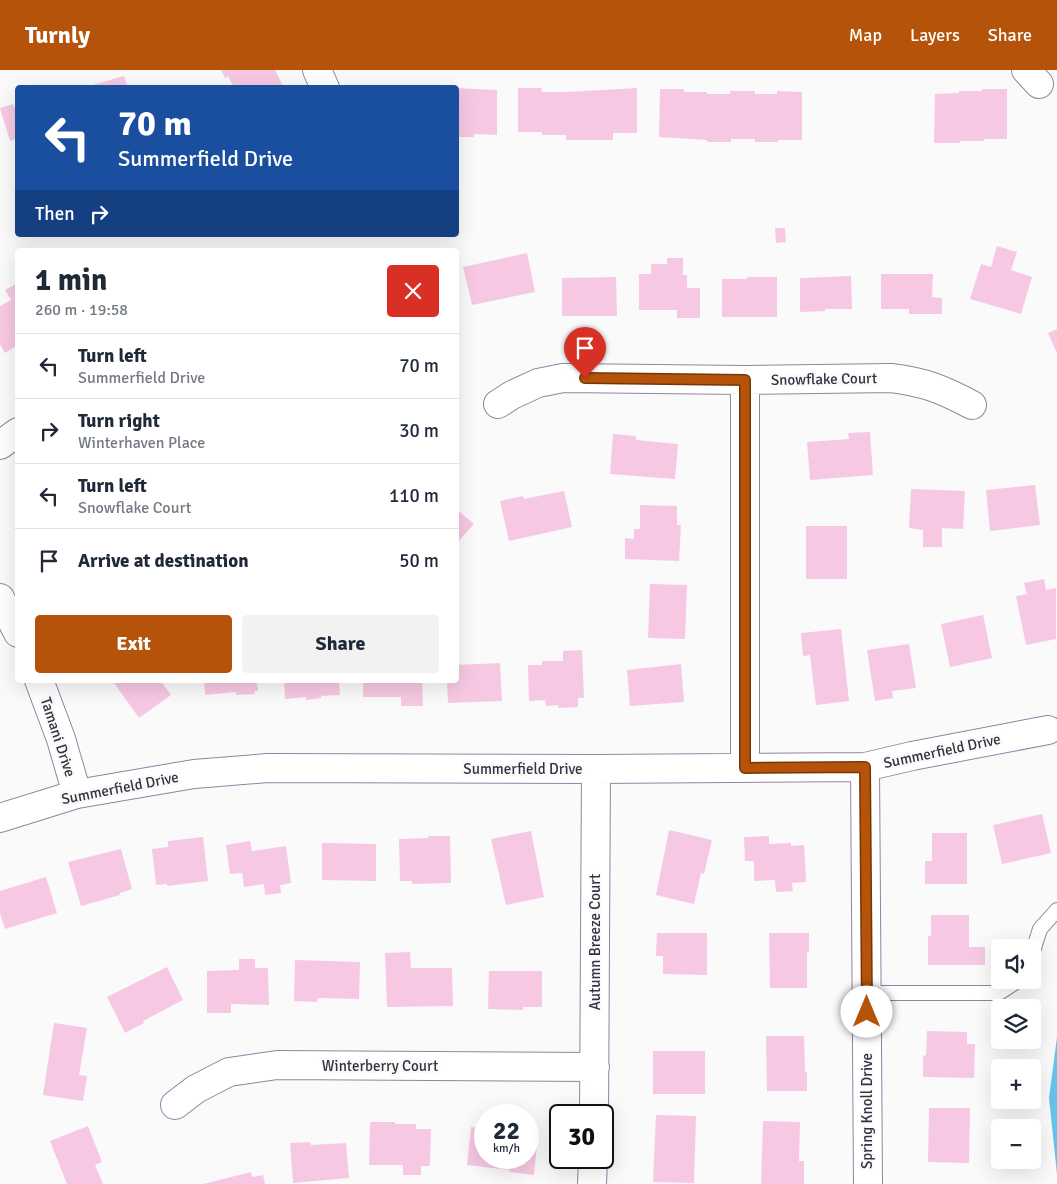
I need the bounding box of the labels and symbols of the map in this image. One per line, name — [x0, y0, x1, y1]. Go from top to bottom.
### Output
pin — [564, 327, 606, 378]
street label: Snowflake Court — [771, 369, 877, 389]
street label: Tamani Drive — [37, 695, 79, 779]
street label: Summerfield Drive — [882, 730, 1002, 772]
street label: Summerfield Drive — [463, 760, 583, 778]
street label: Summerfield Drive — [60, 768, 180, 808]
street label: Autumn Breeze Court — [586, 874, 604, 1010]
position arrow — [840, 985, 892, 1037]
street label: Spring Knoll Drive — [858, 1053, 876, 1169]
street label: Winterberry Court — [322, 1057, 438, 1075]
speed limit sign: 30 — [549, 1104, 614, 1169]

